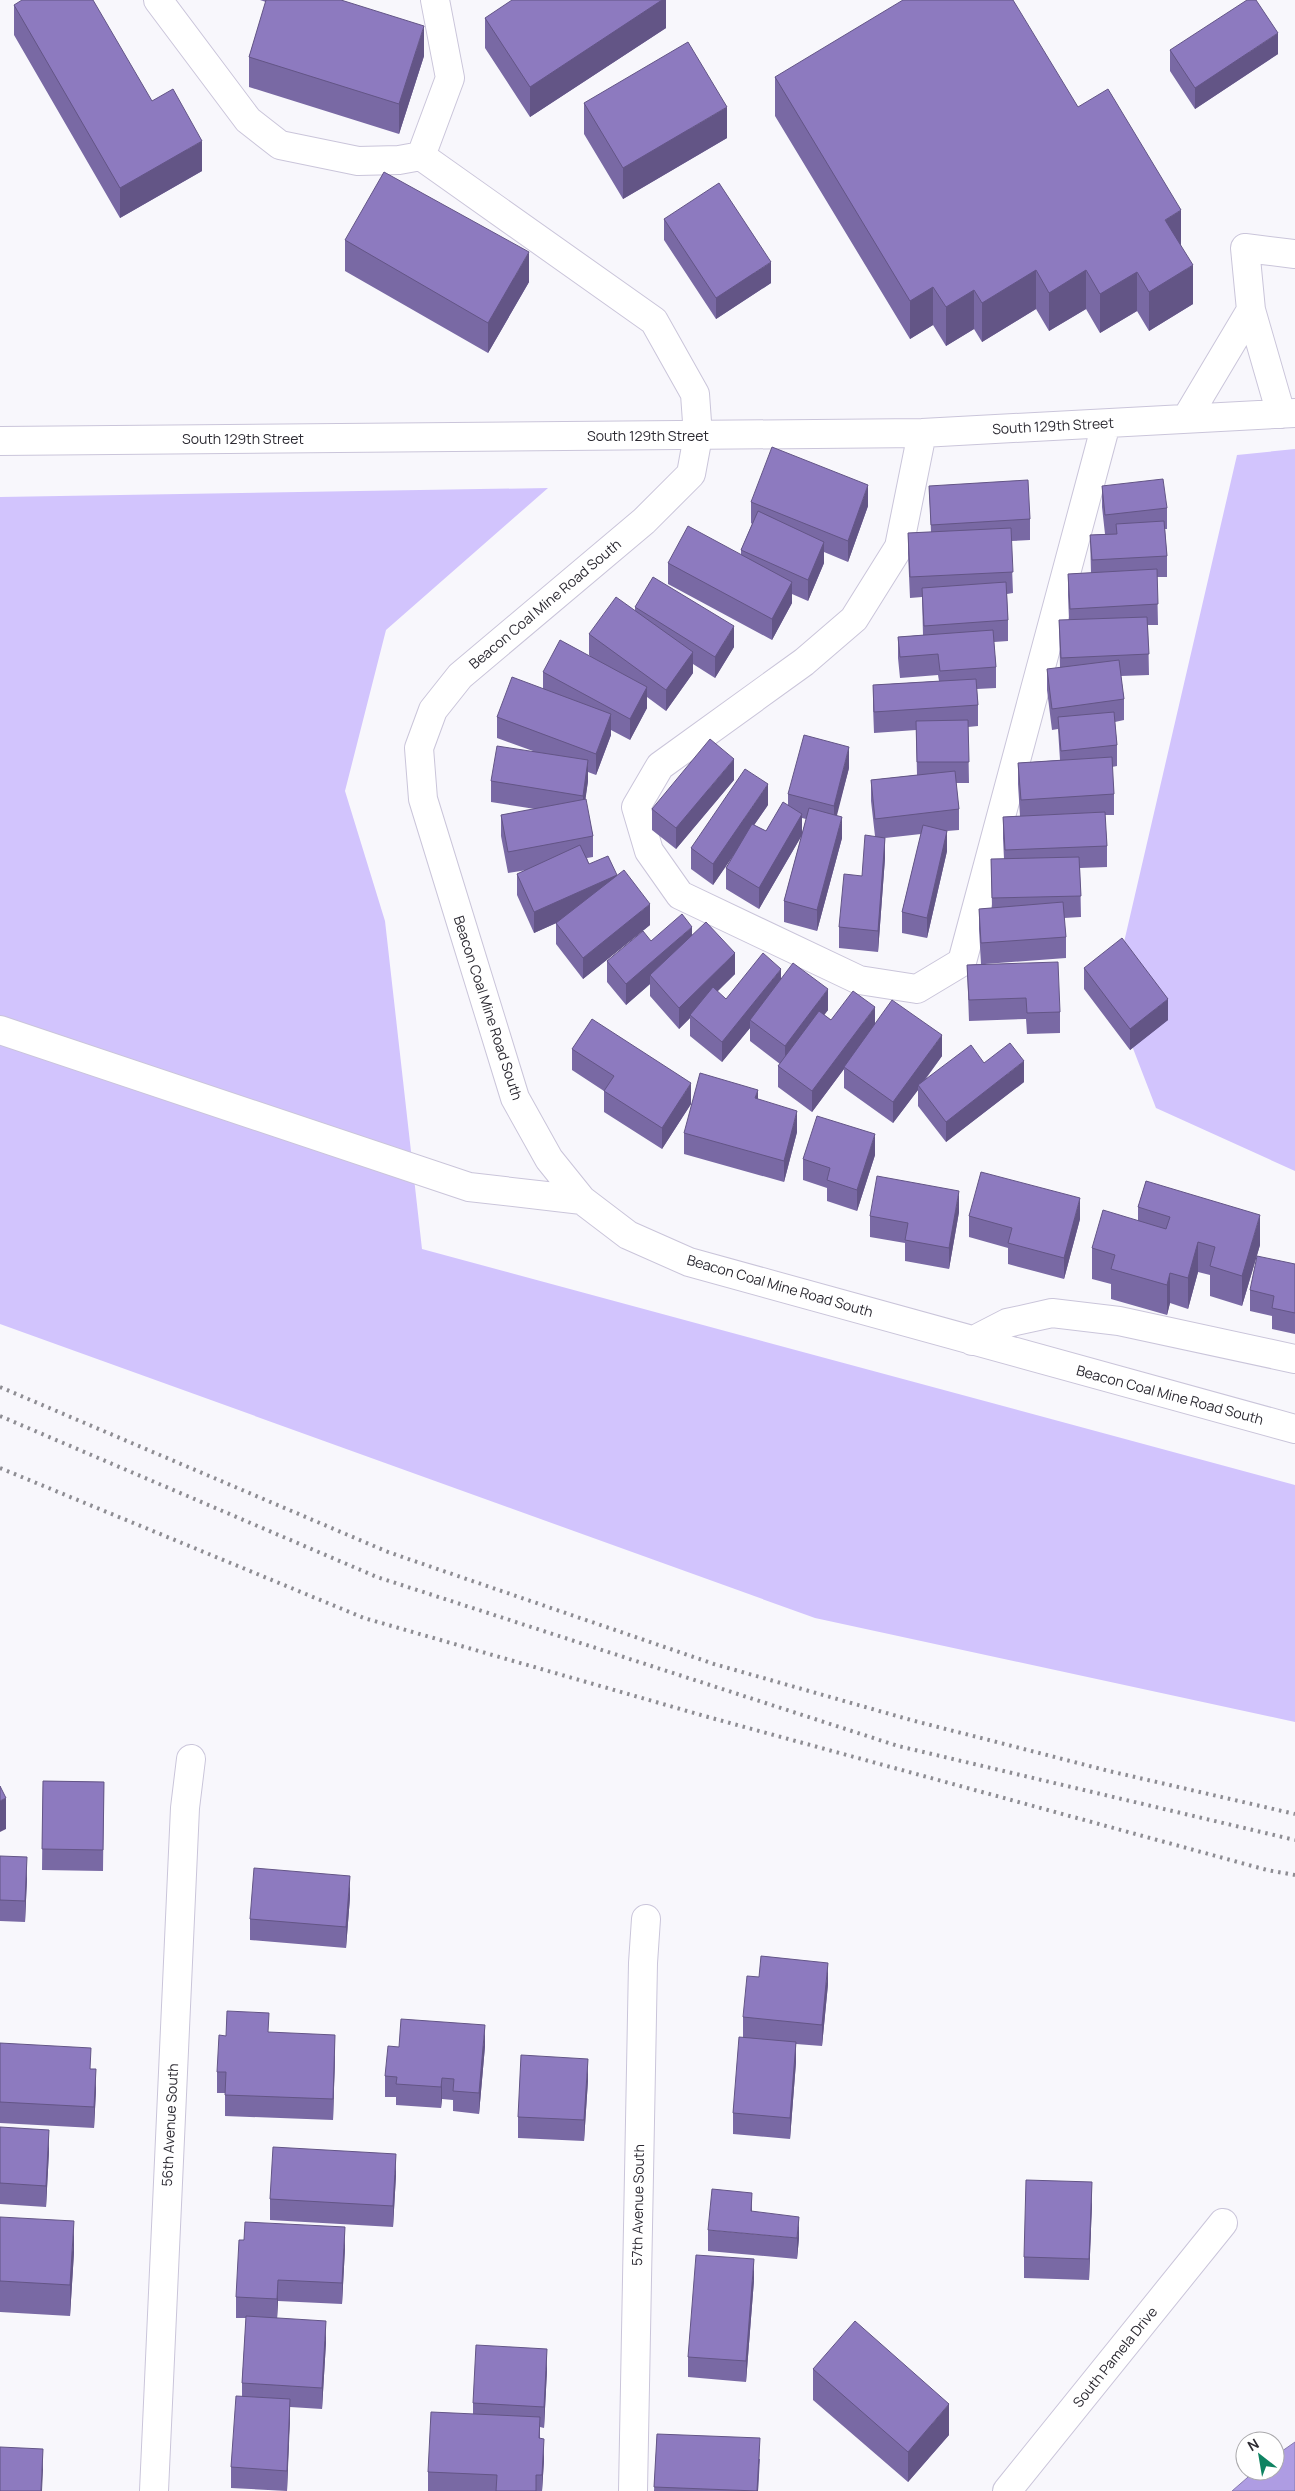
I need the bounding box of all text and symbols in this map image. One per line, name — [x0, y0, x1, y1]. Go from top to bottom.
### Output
street label: South 129th Street — [992, 413, 1115, 438]
street label: South 129th Street — [587, 426, 709, 445]
street label: South 129th Street — [182, 429, 304, 448]
street label: Beacon Coal Mine Road South — [465, 534, 625, 673]
street label: Beacon Coal Mine Road South — [450, 913, 527, 1103]
street label: Beacon Coal Mine Road South — [685, 1250, 875, 1321]
street label: Beacon Coal Mine Road South — [1075, 1360, 1266, 1429]
street label: 56th Avenue South — [157, 2063, 182, 2187]
street label: 57th Avenue South — [627, 2144, 648, 2266]
street label: South Pamela Drive — [1068, 2302, 1161, 2411]
north arrow — [1235, 2431, 1285, 2481]
text: N — [1244, 2434, 1262, 2455]

